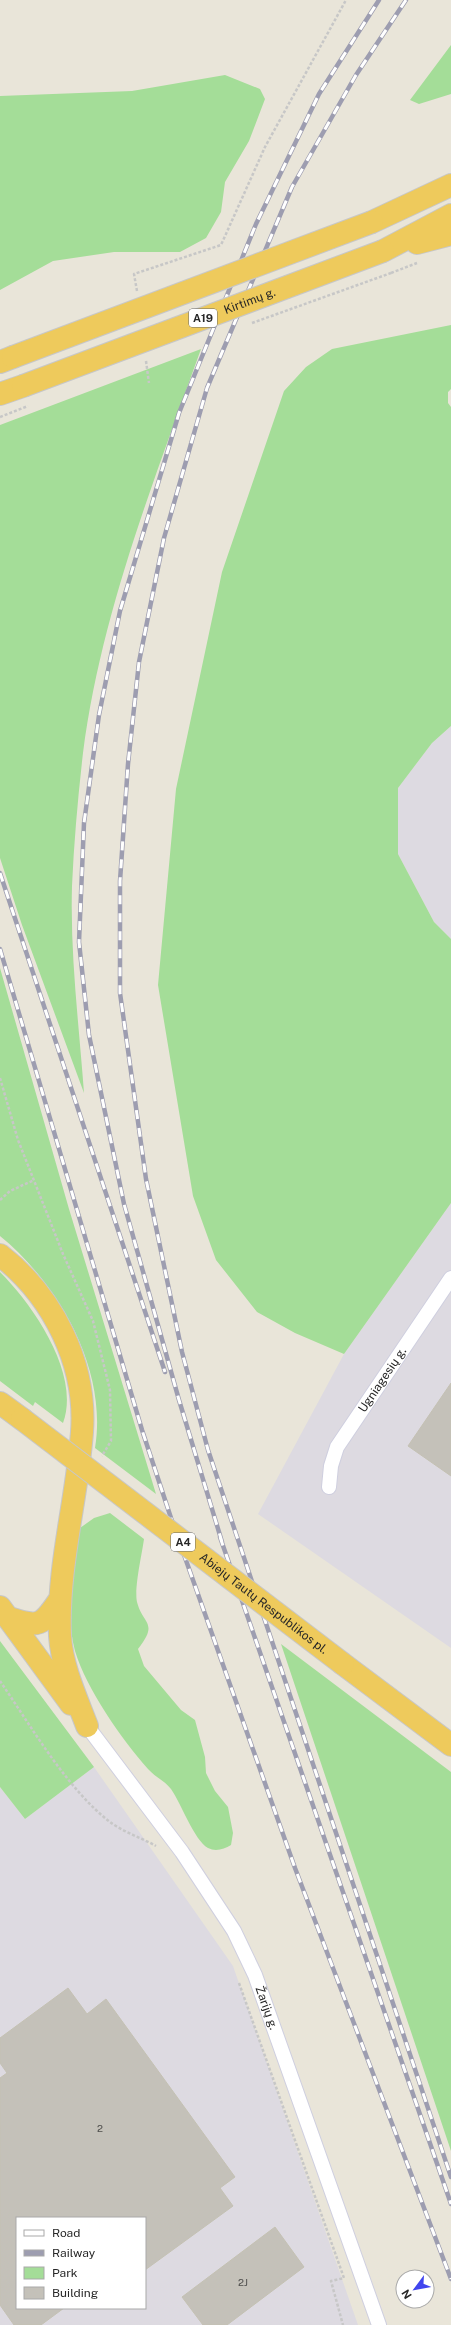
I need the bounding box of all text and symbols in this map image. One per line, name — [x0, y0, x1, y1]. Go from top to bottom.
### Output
street label: Kirtimų g. — [222, 285, 277, 317]
road number: A19 — [189, 309, 217, 327]
street label: Ugniagesių g. — [355, 1345, 409, 1415]
road number: A4 — [171, 1533, 195, 1551]
street label: Abiejų Tautų Respublikos pl. — [197, 1550, 331, 1657]
street label: Žarijų g. — [252, 1984, 281, 2032]
house number: 2 — [97, 2122, 103, 2134]
legend — [16, 2217, 146, 2309]
text: Road — [52, 2226, 80, 2240]
text: Railway — [52, 2246, 96, 2260]
text: Park — [52, 2266, 78, 2280]
north arrow — [395, 2269, 435, 2309]
house number: 2J — [238, 2276, 248, 2288]
text: Building — [52, 2286, 98, 2300]
text: N — [399, 2287, 414, 2301]

